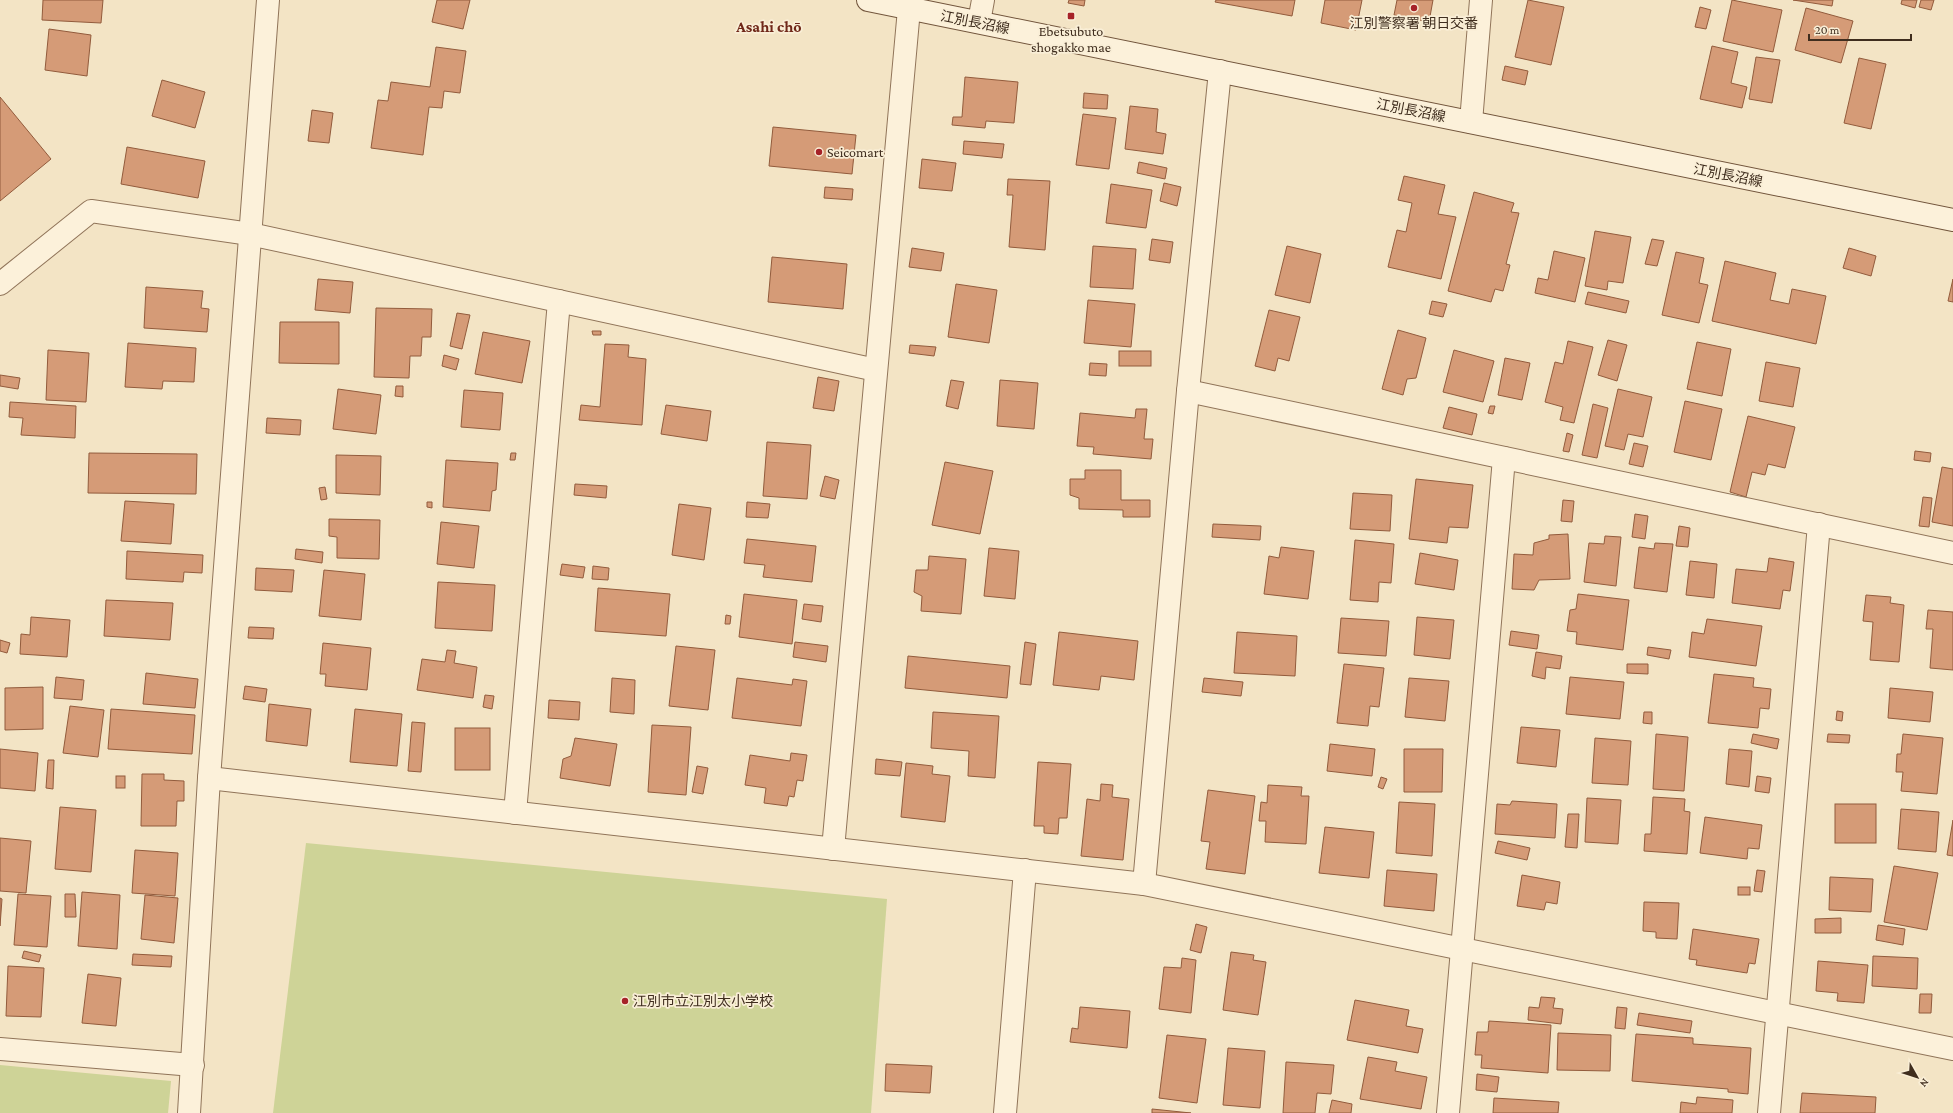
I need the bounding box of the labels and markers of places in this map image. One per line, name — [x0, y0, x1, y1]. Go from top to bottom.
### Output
marker: 江別警察署 朝日交番 — [1409, 3, 1419, 13]
marker: Ebetsubuto shogakko mae — [1066, 11, 1076, 21]
place label: 江別警察署 朝日交番 — [1350, 15, 1478, 31]
place label: Ebetsubuto shogakko mae — [1031, 23, 1111, 55]
place label: Seicomart — [827, 144, 884, 160]
marker: Seicomart — [814, 147, 824, 157]
place label: 江別市立江別太小学校 — [633, 993, 773, 1009]
marker: 江別市立江別太小学校 — [620, 996, 630, 1006]

